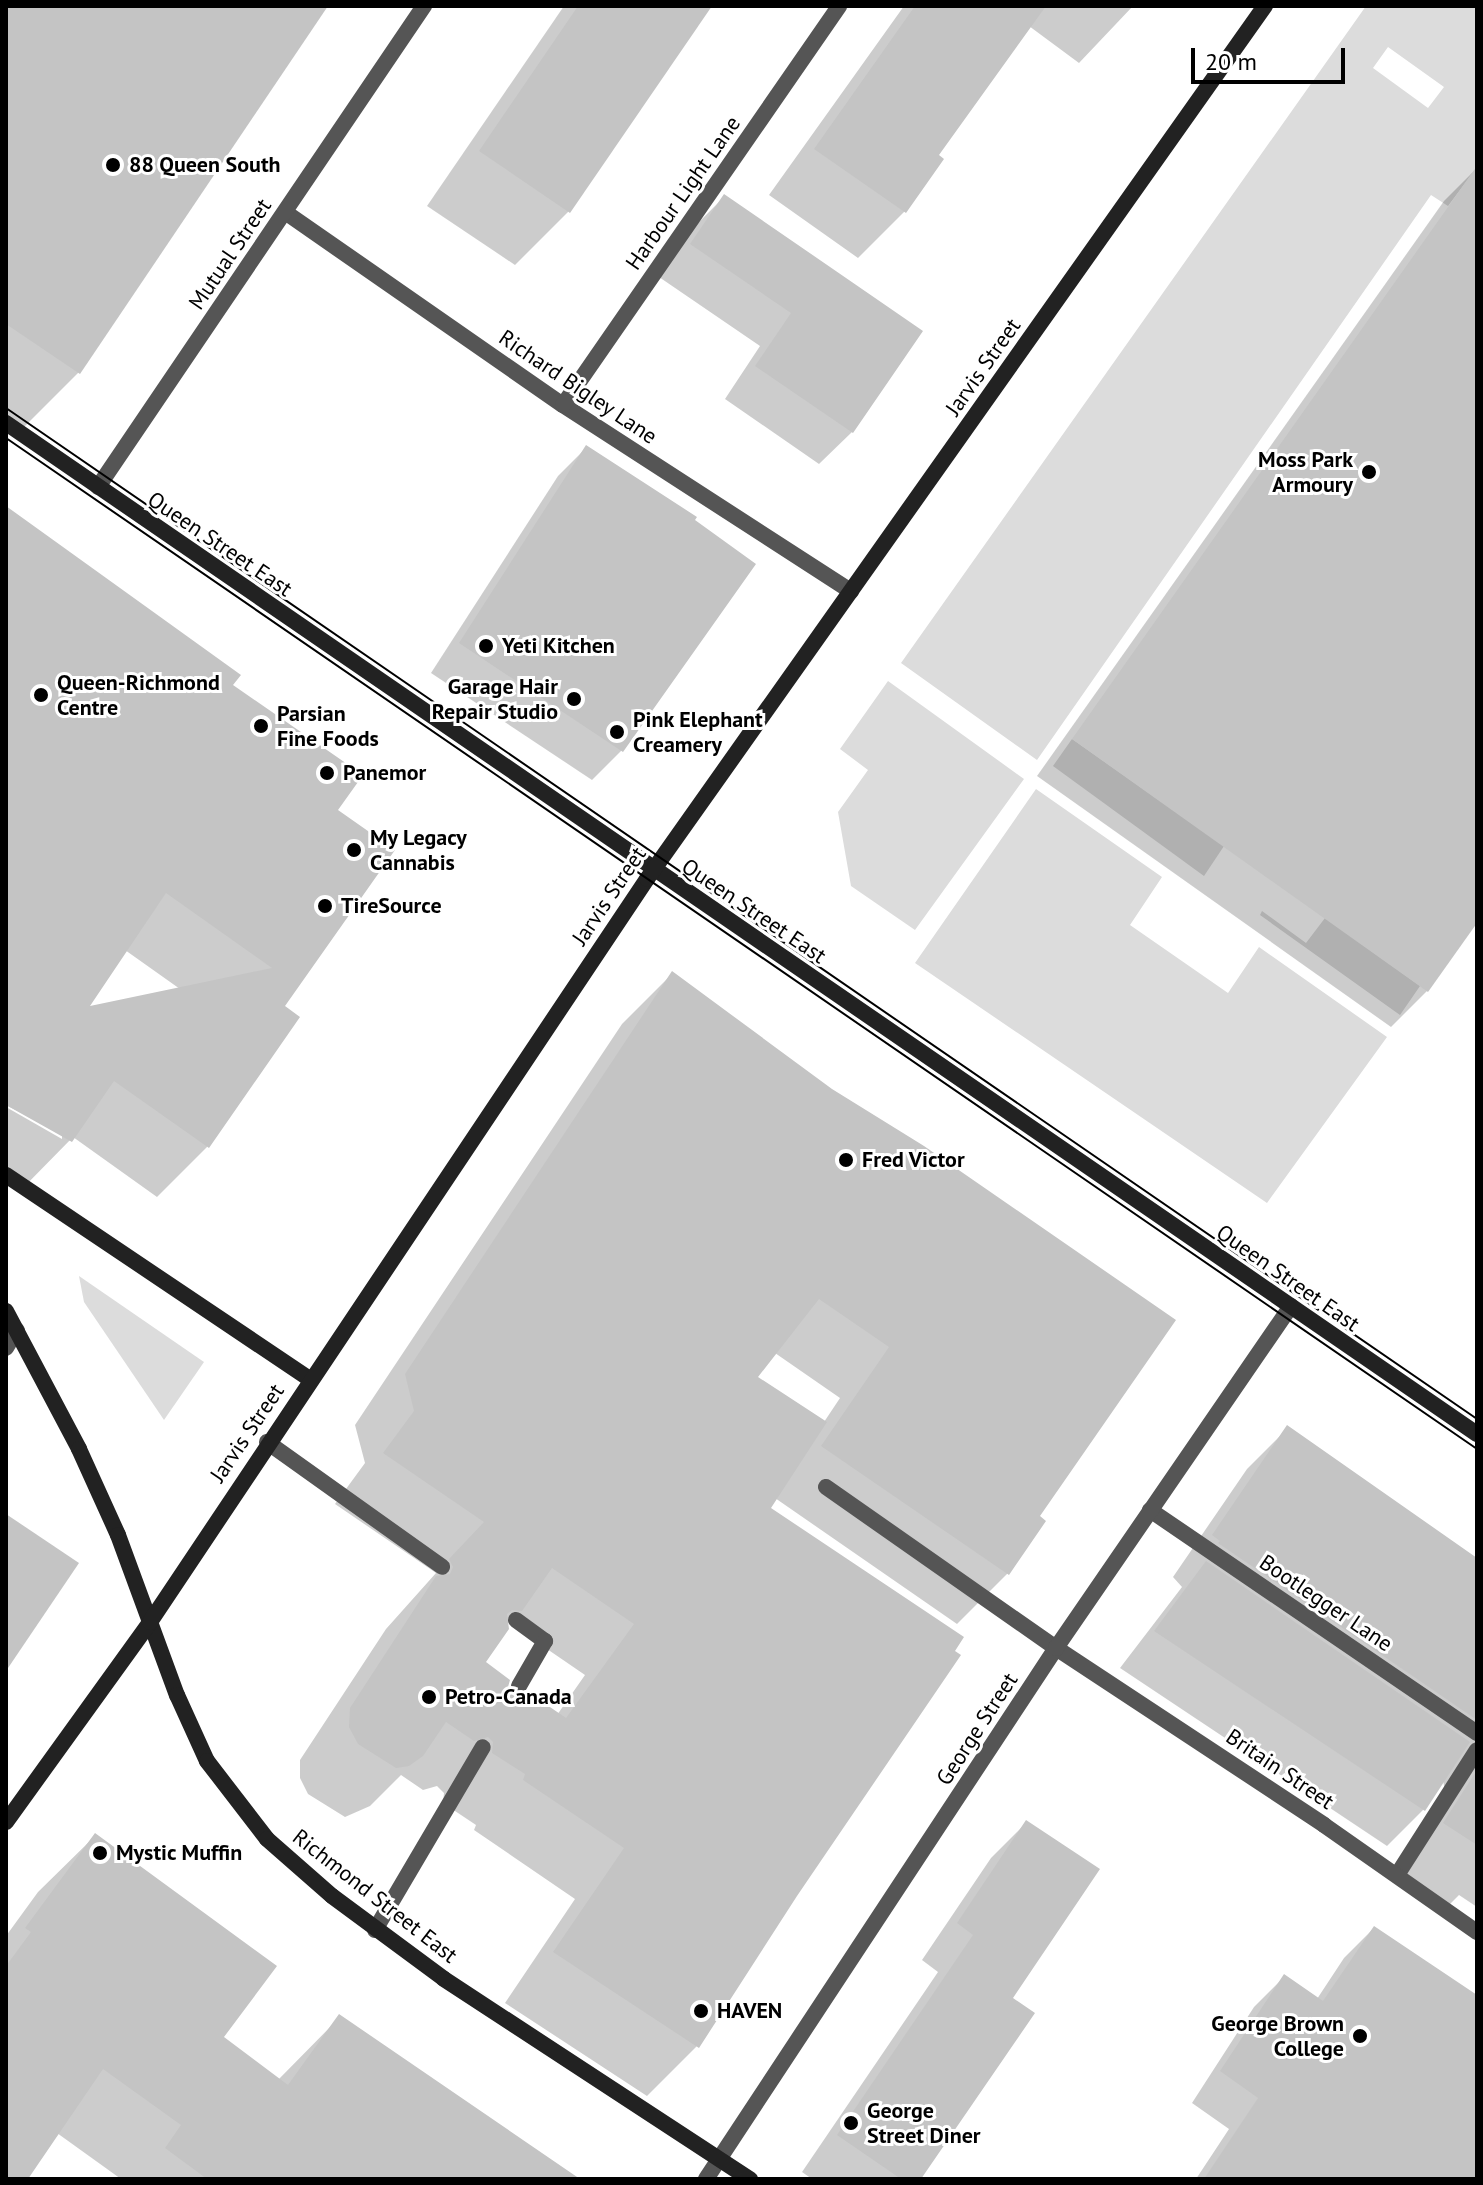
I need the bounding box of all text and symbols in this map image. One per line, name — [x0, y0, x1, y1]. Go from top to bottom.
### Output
scale bar — [1195, 32, 1349, 82]
text: 20 m — [1205, 46, 1257, 77]
street label: Harbour Light Lane — [620, 111, 746, 275]
place label: 88 Queen South — [129, 152, 281, 178]
marker: 88 Queen South — [104, 156, 122, 174]
street label: Mutual Street — [183, 194, 277, 314]
street label: Jarvis Street — [940, 313, 1026, 421]
street label: Richard Bigley Lane — [494, 324, 662, 450]
place label: Moss Park Armoury — [1258, 446, 1353, 498]
marker: Moss Park Armoury — [1360, 463, 1378, 481]
street label: Queen Street East — [143, 486, 297, 602]
place label: Yeti Kitchen — [502, 633, 615, 659]
marker: Yeti Kitchen — [477, 637, 495, 655]
place label: Queen-Richmond Centre — [57, 669, 220, 720]
place label: Garage Hair Repair Studio — [432, 673, 558, 724]
marker: Queen-Richmond Centre — [32, 686, 50, 704]
marker: Garage Hair Repair Studio — [565, 690, 583, 708]
place label: Parsian Fine Foods — [277, 700, 379, 752]
place label: Pink Elephant Creamery — [633, 706, 763, 758]
marker: Parsian Fine Foods — [252, 717, 270, 735]
marker: Pink Elephant Creamery — [608, 723, 626, 741]
place label: Panemor — [343, 760, 426, 786]
marker: Panemor — [318, 764, 336, 782]
place label: My Legacy Cannabis — [370, 824, 468, 876]
marker: My Legacy Cannabis — [345, 841, 363, 859]
street label: Jarvis Street — [567, 842, 651, 950]
street label: Queen Street East — [677, 853, 831, 969]
place label: TireSource — [341, 893, 442, 919]
marker: TireSource — [316, 897, 334, 915]
place label: Fred Victor — [862, 1147, 965, 1173]
marker: Fred Victor — [837, 1151, 855, 1169]
street label: Queen Street East — [1211, 1219, 1365, 1337]
street label: Jarvis Street — [205, 1379, 289, 1487]
street label: Bootlegger Lane — [1255, 1549, 1397, 1657]
street label: George Street — [931, 1668, 1023, 1790]
place label: Petro-Canada — [445, 1684, 572, 1710]
marker: Petro-Canada — [420, 1688, 438, 1706]
street label: Britain Street — [1221, 1723, 1339, 1815]
street label: Richmond Street East — [287, 1823, 463, 1969]
place label: Mystic Muffin — [116, 1840, 243, 1866]
marker: Mystic Muffin — [91, 1844, 109, 1862]
place label: HAVEN — [717, 1998, 782, 2024]
marker: HAVEN — [692, 2002, 710, 2020]
place label: George Brown College — [1211, 2010, 1344, 2062]
marker: George Brown College — [1351, 2027, 1369, 2045]
place label: George Street Diner — [867, 2097, 981, 2148]
marker: George Street Diner — [842, 2114, 860, 2132]

